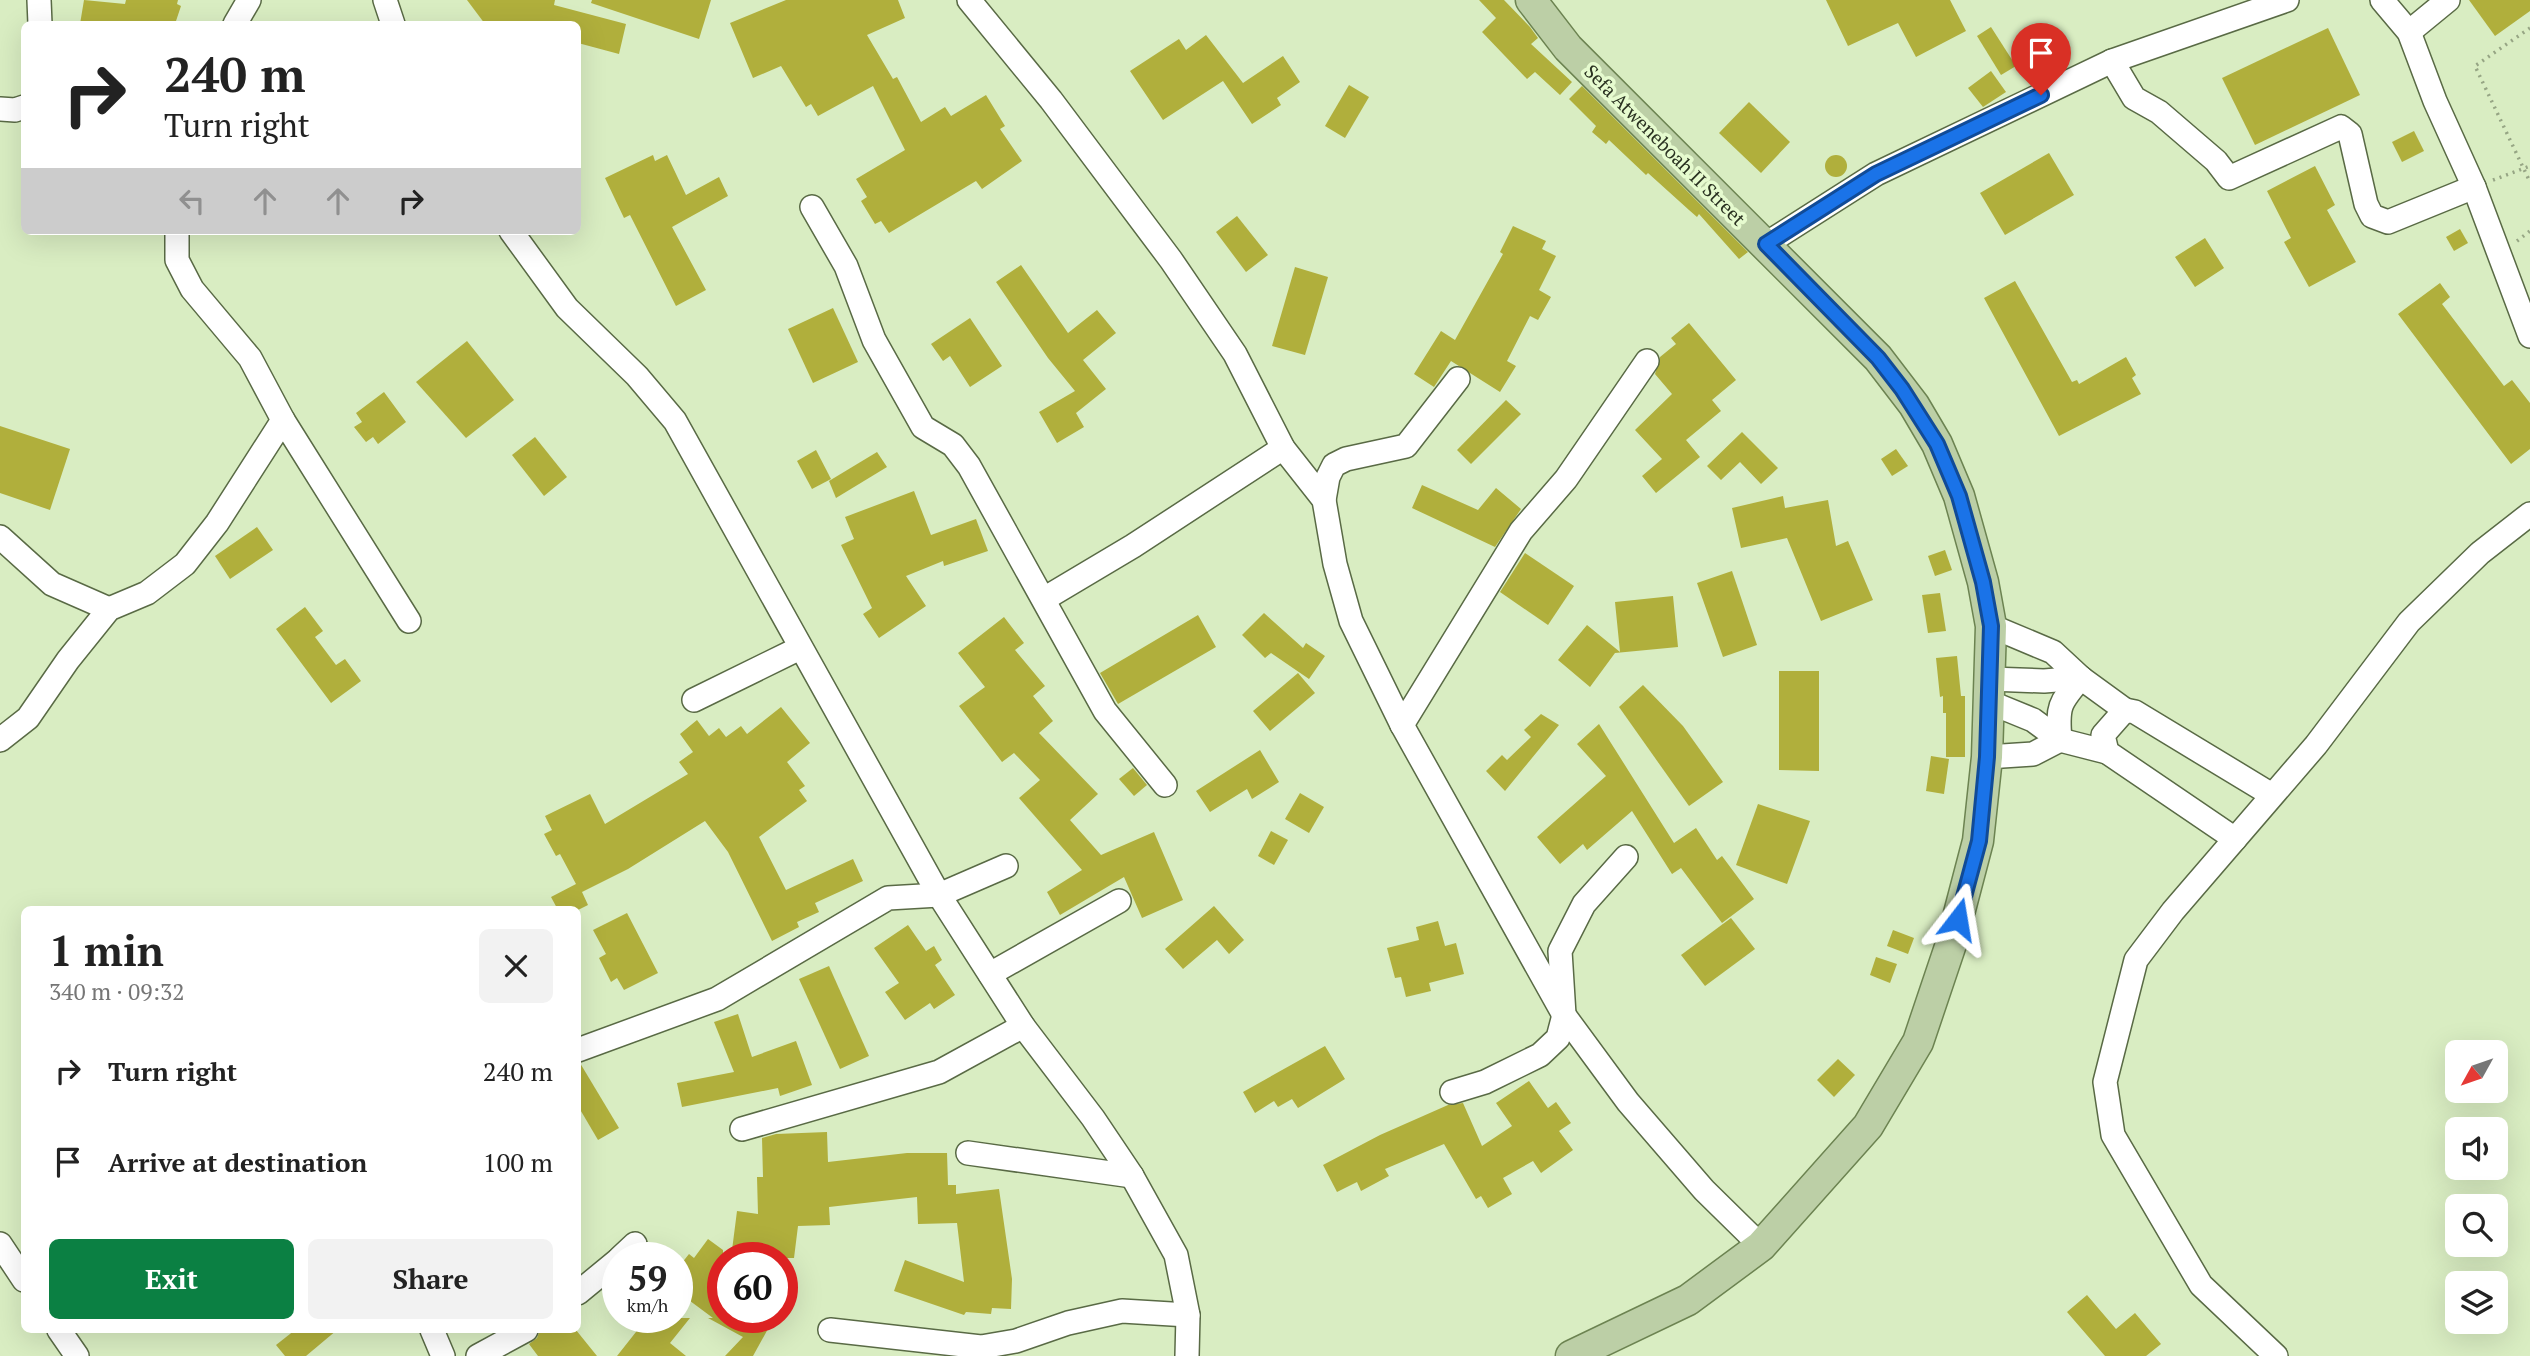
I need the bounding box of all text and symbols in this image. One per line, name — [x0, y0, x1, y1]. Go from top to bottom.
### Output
pin — [2011, 23, 2071, 95]
icon: arrive — [2022, 34, 2060, 72]
text: 240 m — [164, 41, 306, 106]
icon: right — [49, 49, 140, 140]
street label: Sefa Atweneboah II Street — [1579, 59, 1751, 231]
text: Turn right — [164, 104, 310, 146]
icon: left — [173, 182, 211, 220]
icon: ahead — [246, 182, 284, 220]
icon: ahead — [319, 182, 357, 220]
icon: right — [392, 182, 430, 220]
position arrow — [1921, 882, 1995, 956]
text: 1 min — [49, 922, 164, 978]
button: close — [479, 929, 553, 1003]
text: 340 m · 09:32 — [49, 976, 184, 1007]
north arrow — [2445, 1040, 2508, 1102]
map controls — [2445, 1040, 2508, 1334]
icon: right — [49, 1052, 87, 1090]
text: Turn right — [108, 1054, 237, 1088]
text: 240 m — [483, 1054, 553, 1088]
button: sound — [2445, 1117, 2508, 1180]
icon: arrive — [49, 1143, 87, 1181]
text: Arrive at destination — [108, 1145, 367, 1179]
text: 100 m — [483, 1145, 553, 1179]
button: search — [2445, 1194, 2508, 1257]
button: Exit — [49, 1239, 294, 1319]
button: Share — [308, 1239, 553, 1319]
speed limit sign: 60 — [707, 1242, 798, 1333]
text: 59 — [628, 1255, 667, 1301]
button: layers — [2445, 1271, 2508, 1334]
text: km/h — [627, 1293, 668, 1317]

